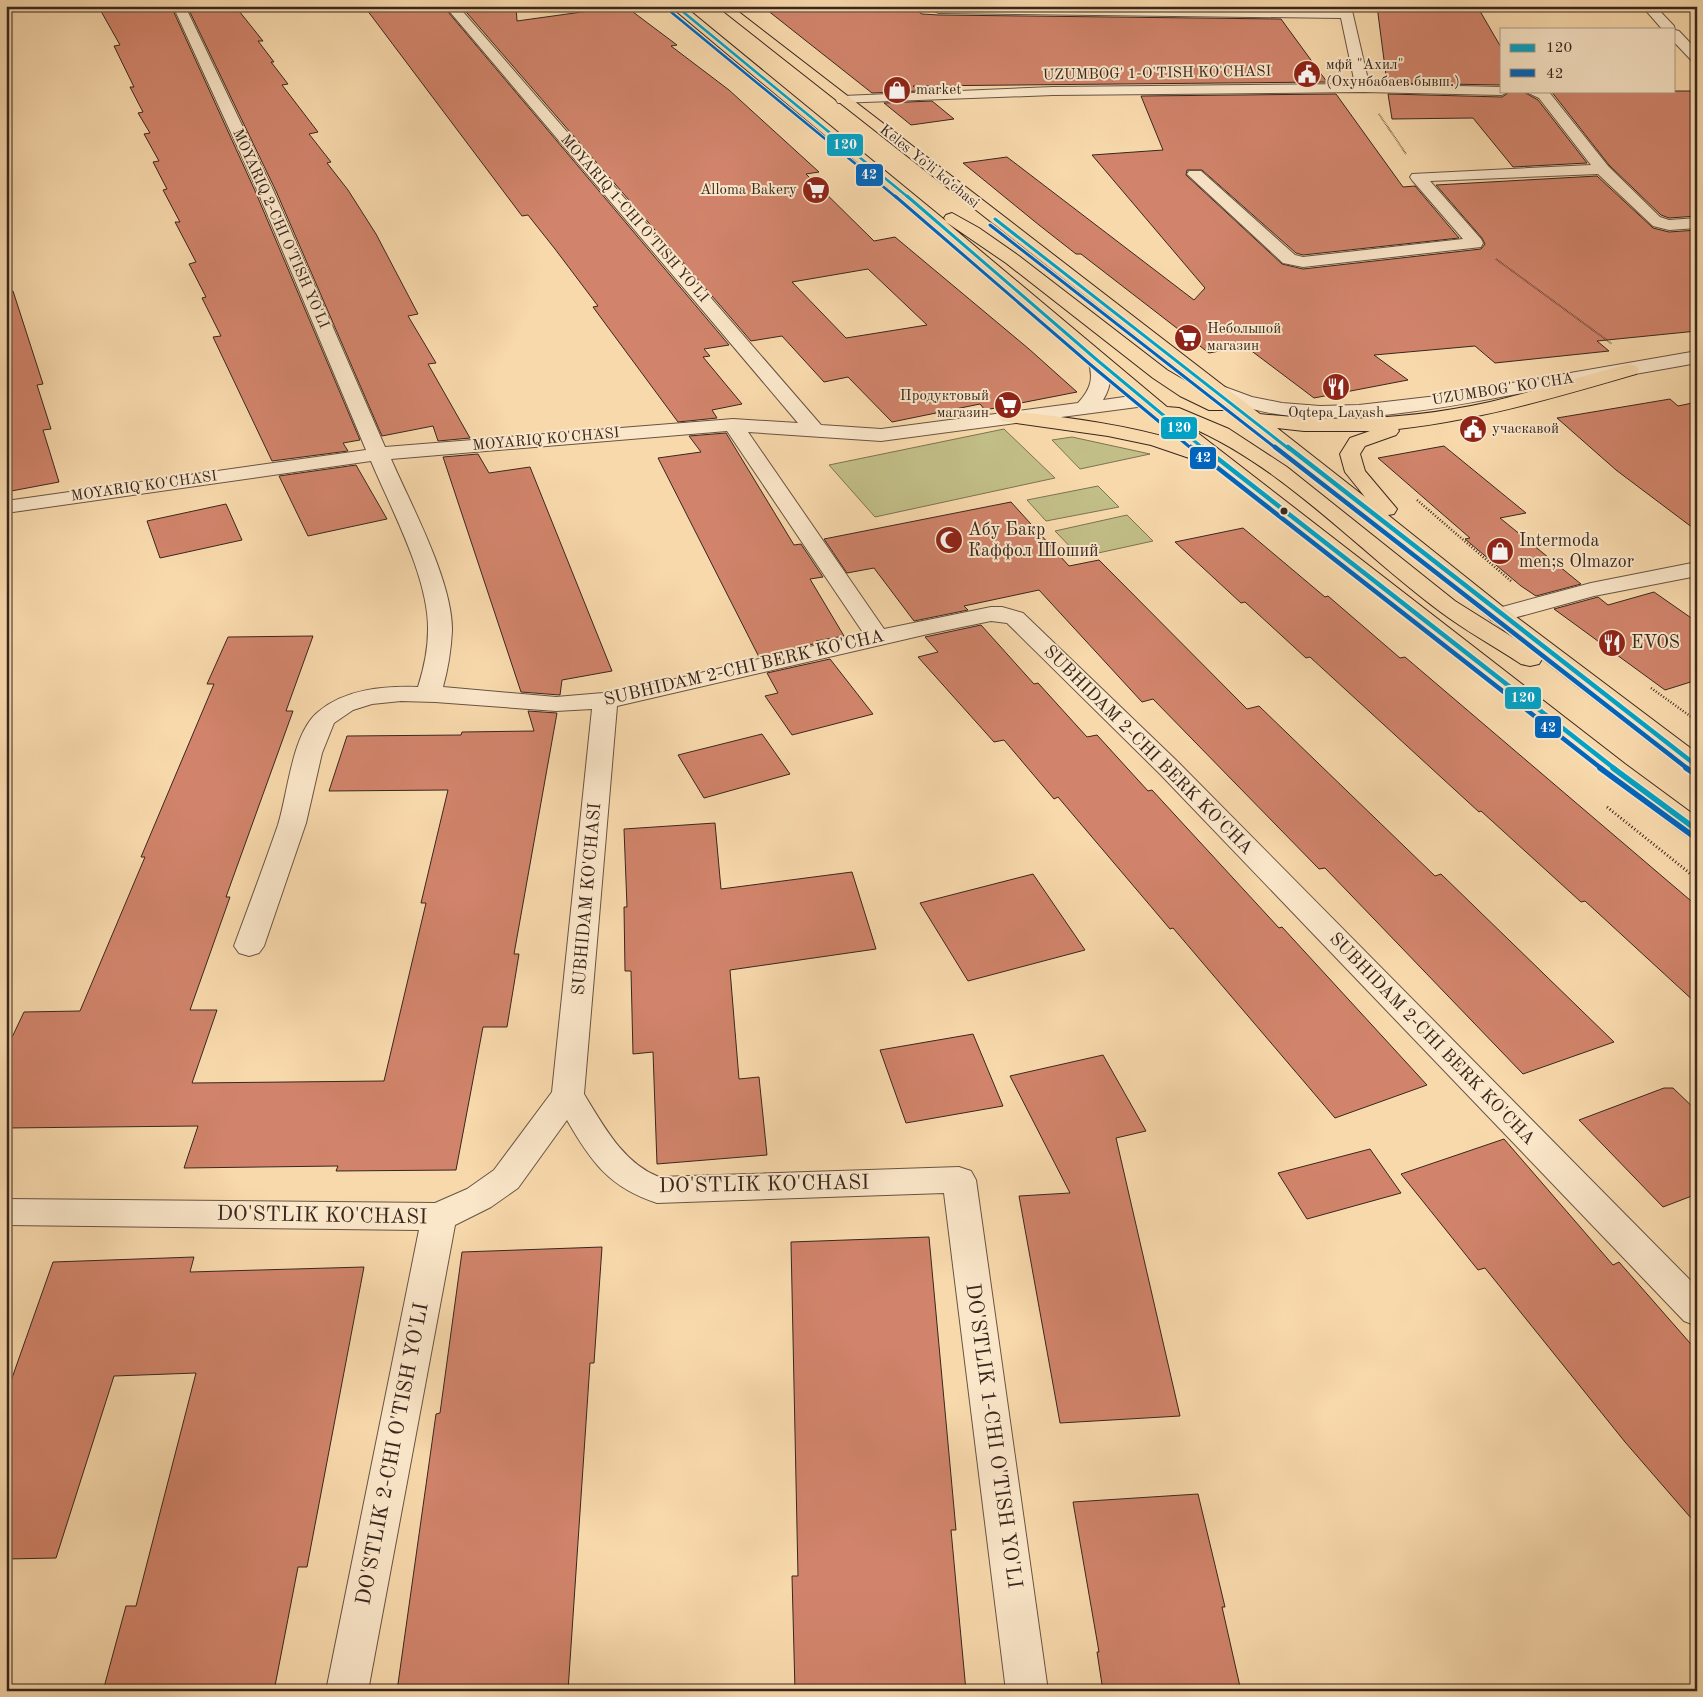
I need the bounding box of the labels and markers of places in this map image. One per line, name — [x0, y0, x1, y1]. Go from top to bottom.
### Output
place label: мфй "Ахил" (Охунбабаев бывш.) — [1326, 58, 1460, 90]
public building icon: мфй "Ахил" (Охунбабаев бывш.) — [1292, 59, 1322, 89]
shop icon: market — [882, 75, 912, 105]
place label: market — [916, 83, 961, 98]
supermarket icon: Alloma Bakery — [801, 175, 831, 205]
place label: Alloma Bakery — [700, 183, 797, 198]
place label: Небольшой магазин — [1207, 322, 1281, 354]
supermarket icon: Небольшой магазин — [1173, 323, 1203, 353]
restaurant icon: Oqtepa Lavash — [1321, 372, 1351, 402]
place label: Продуктовый магазин — [900, 389, 989, 421]
supermarket icon: Продуктовый магазин — [993, 390, 1023, 420]
place label: Oqtepa Lavash — [1288, 406, 1384, 421]
public building icon: учаскавой — [1458, 414, 1488, 444]
place label: учаскавой — [1492, 422, 1559, 437]
unlabelled marker — [1279, 506, 1289, 516]
place label: Абу Бакр Каффол Шоший — [968, 521, 1099, 561]
mosque icon: Абу Бакр Каффол Шоший — [934, 525, 964, 555]
place label: Intermoda men;s Olmazor — [1519, 532, 1635, 571]
shop icon: Intermoda men;s Olmazor — [1485, 536, 1515, 566]
restaurant icon: EVOS — [1597, 628, 1627, 658]
place label: EVOS — [1631, 634, 1680, 652]

